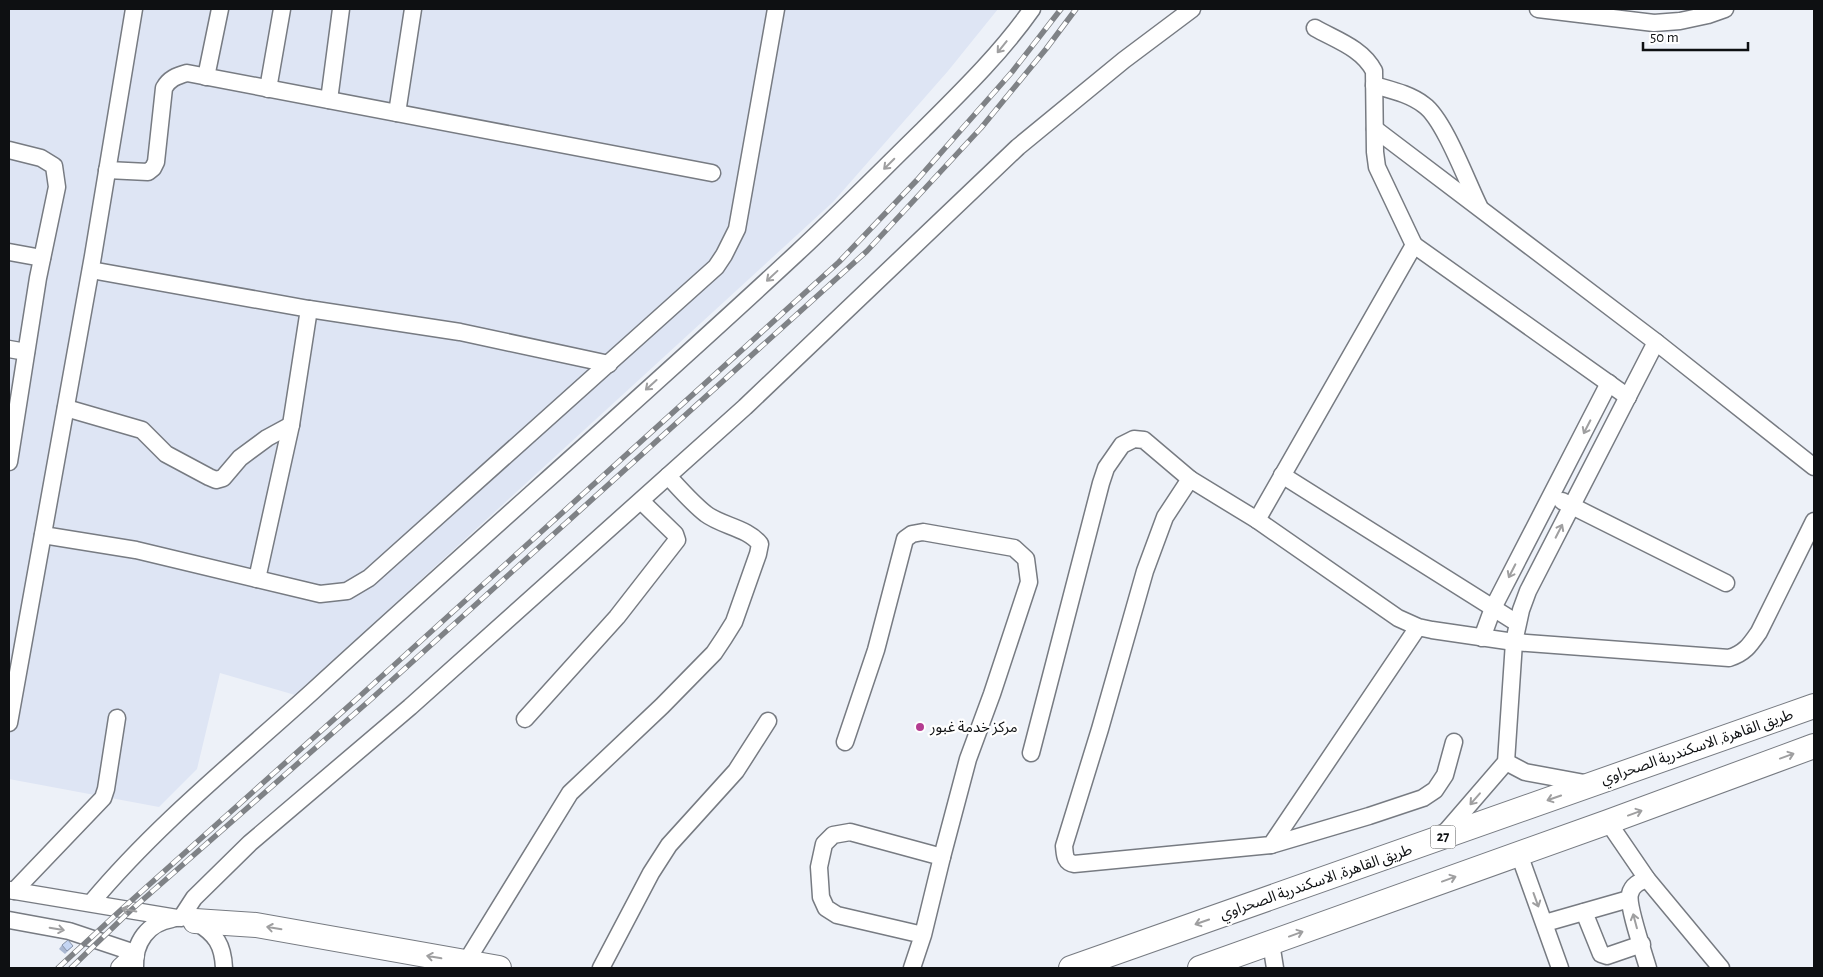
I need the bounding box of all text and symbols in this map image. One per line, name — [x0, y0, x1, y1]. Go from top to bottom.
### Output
scale bar — [1643, 20, 1748, 52]
text: 50 m — [1650, 30, 1679, 45]
one-way arrow — [997, 40, 1008, 53]
one-way arrow — [883, 157, 895, 170]
one-way arrow — [766, 270, 778, 282]
one-way arrow — [645, 379, 658, 391]
one-way arrow — [1582, 419, 1592, 434]
one-way arrow — [1554, 524, 1564, 539]
one-way arrow — [1507, 563, 1516, 578]
street label: طريق القاهرة, الاسكندرية الصحراوي — [1599, 707, 1796, 790]
place label: مركز خدمة غبور — [929, 720, 1018, 736]
marker: مركز خدمة غبور — [914, 721, 926, 733]
one-way arrow — [1779, 751, 1794, 760]
one-way arrow — [1469, 792, 1480, 805]
one-way arrow — [1547, 794, 1562, 803]
one-way arrow — [1626, 808, 1642, 817]
road number: 27 — [1430, 826, 1456, 849]
street label: طريق القاهرة, الاسكندرية الصحراوي — [1218, 842, 1415, 925]
one-way arrow — [1440, 874, 1456, 883]
one-way arrow — [1532, 892, 1541, 907]
one-way arrow — [121, 905, 137, 914]
one-way arrow — [1630, 914, 1640, 930]
one-way arrow — [1195, 918, 1211, 927]
one-way arrow — [266, 923, 282, 933]
one-way arrow — [48, 924, 64, 934]
one-way arrow — [1287, 929, 1303, 938]
one-way arrow — [427, 951, 443, 961]

